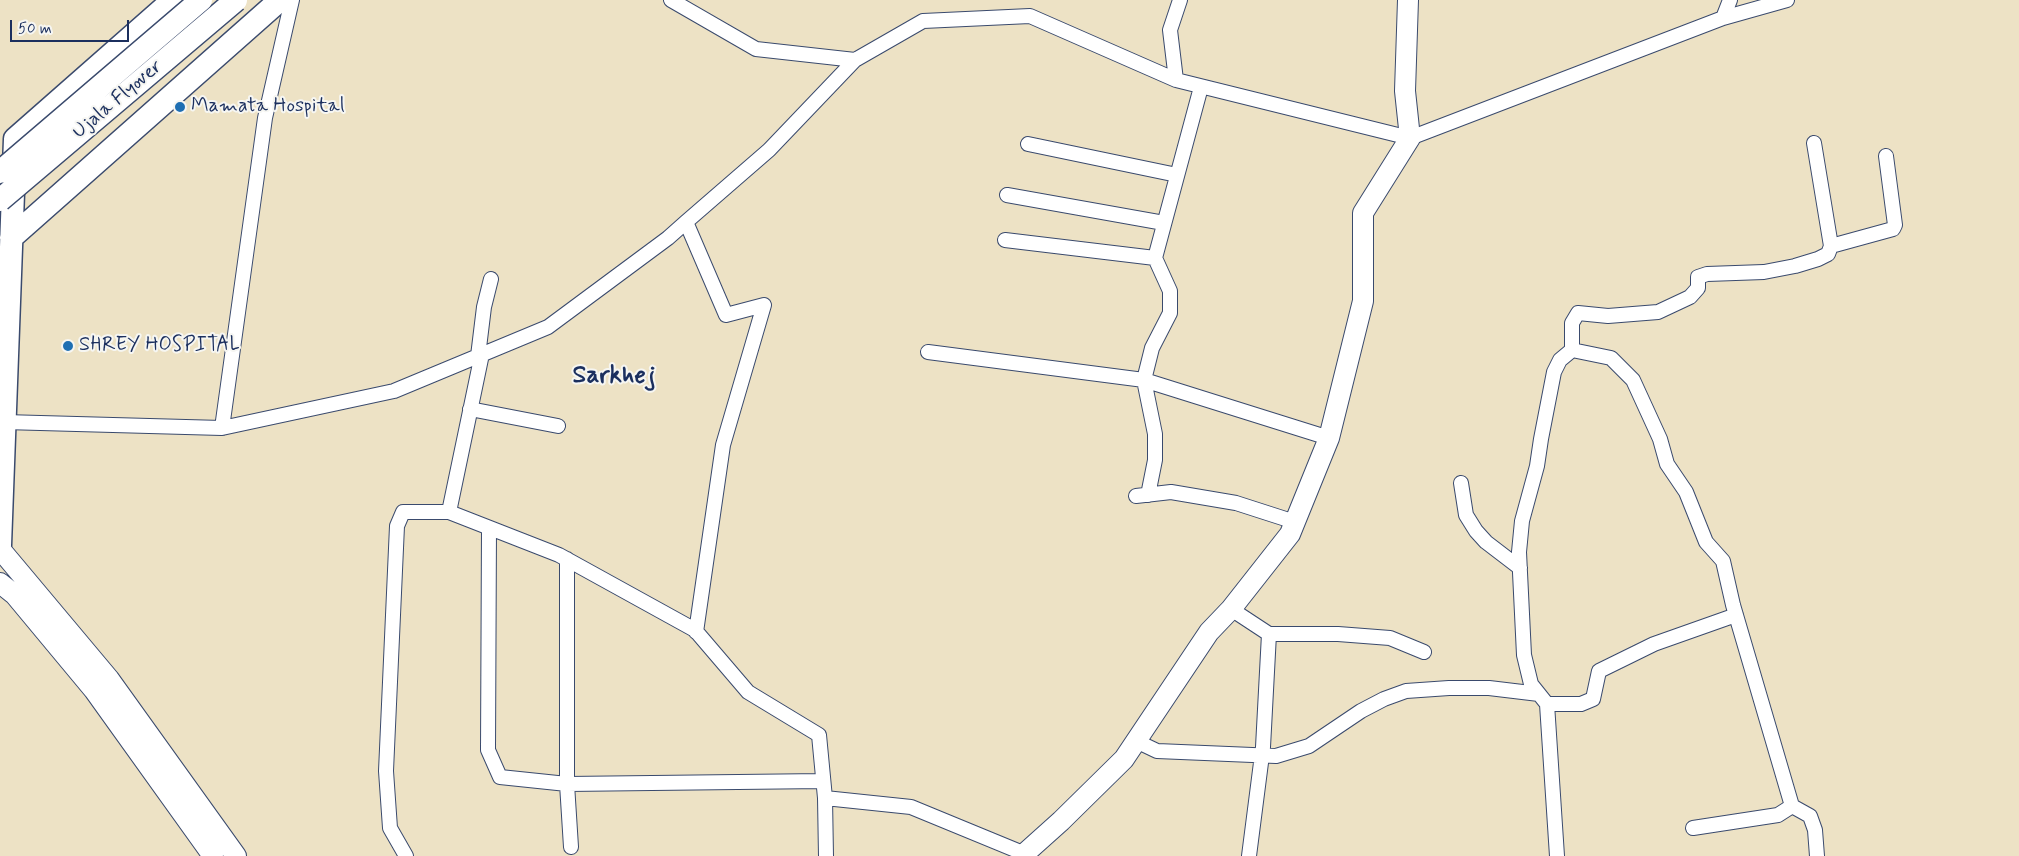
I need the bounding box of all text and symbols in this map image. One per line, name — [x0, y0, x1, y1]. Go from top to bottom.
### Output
scale bar — [12, 10, 131, 42]
text: 50 m — [18, 19, 52, 39]
street label: Ujala Flyover — [68, 55, 168, 145]
place label: Mamata Hospital — [191, 95, 345, 119]
marker: Mamata Hospital — [173, 100, 187, 114]
place label: SHREY HOSPITAL — [79, 334, 240, 358]
marker: SHREY HOSPITAL — [61, 339, 75, 353]
district label: Sarkhej — [573, 362, 655, 392]

